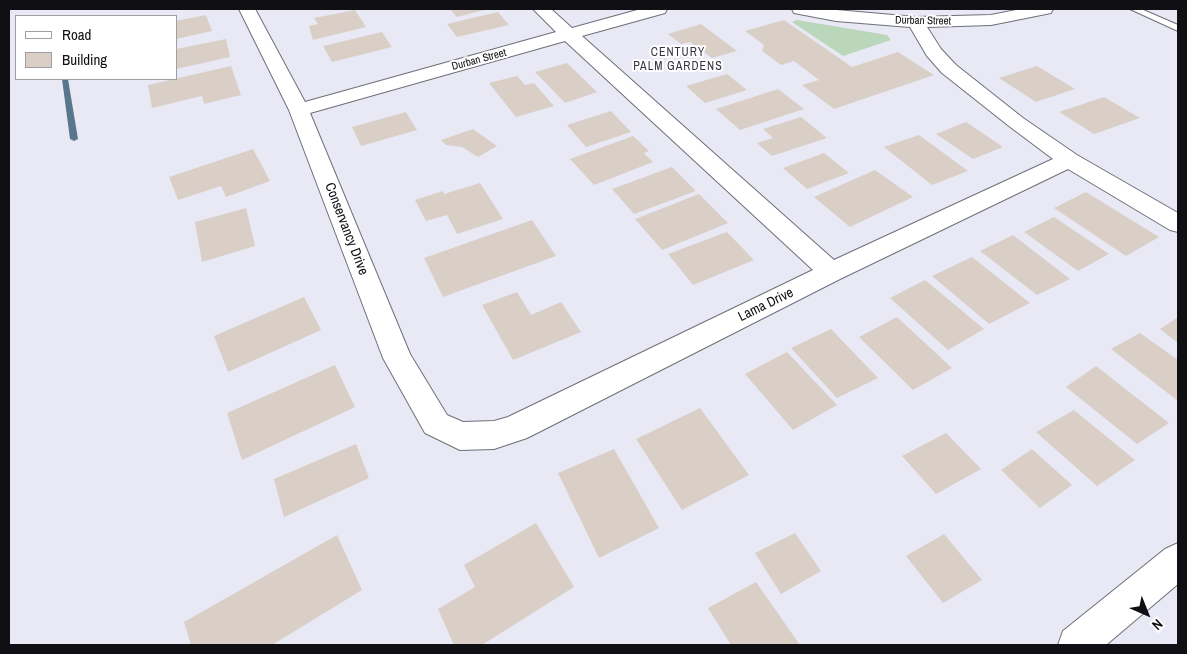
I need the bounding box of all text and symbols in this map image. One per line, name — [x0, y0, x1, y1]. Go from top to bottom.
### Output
street label: Durban Street — [895, 14, 951, 28]
legend — [15, 15, 178, 80]
text: Road — [62, 24, 91, 45]
street label: Durban Street — [450, 46, 508, 74]
district label: CENTURY PALM GARDENS — [632, 46, 724, 74]
text: Building — [62, 49, 107, 70]
street label: Conservancy Drive — [321, 180, 371, 278]
street label: Lama Drive — [736, 284, 796, 326]
north arrow — [1122, 589, 1172, 639]
text: N — [1148, 615, 1167, 634]

